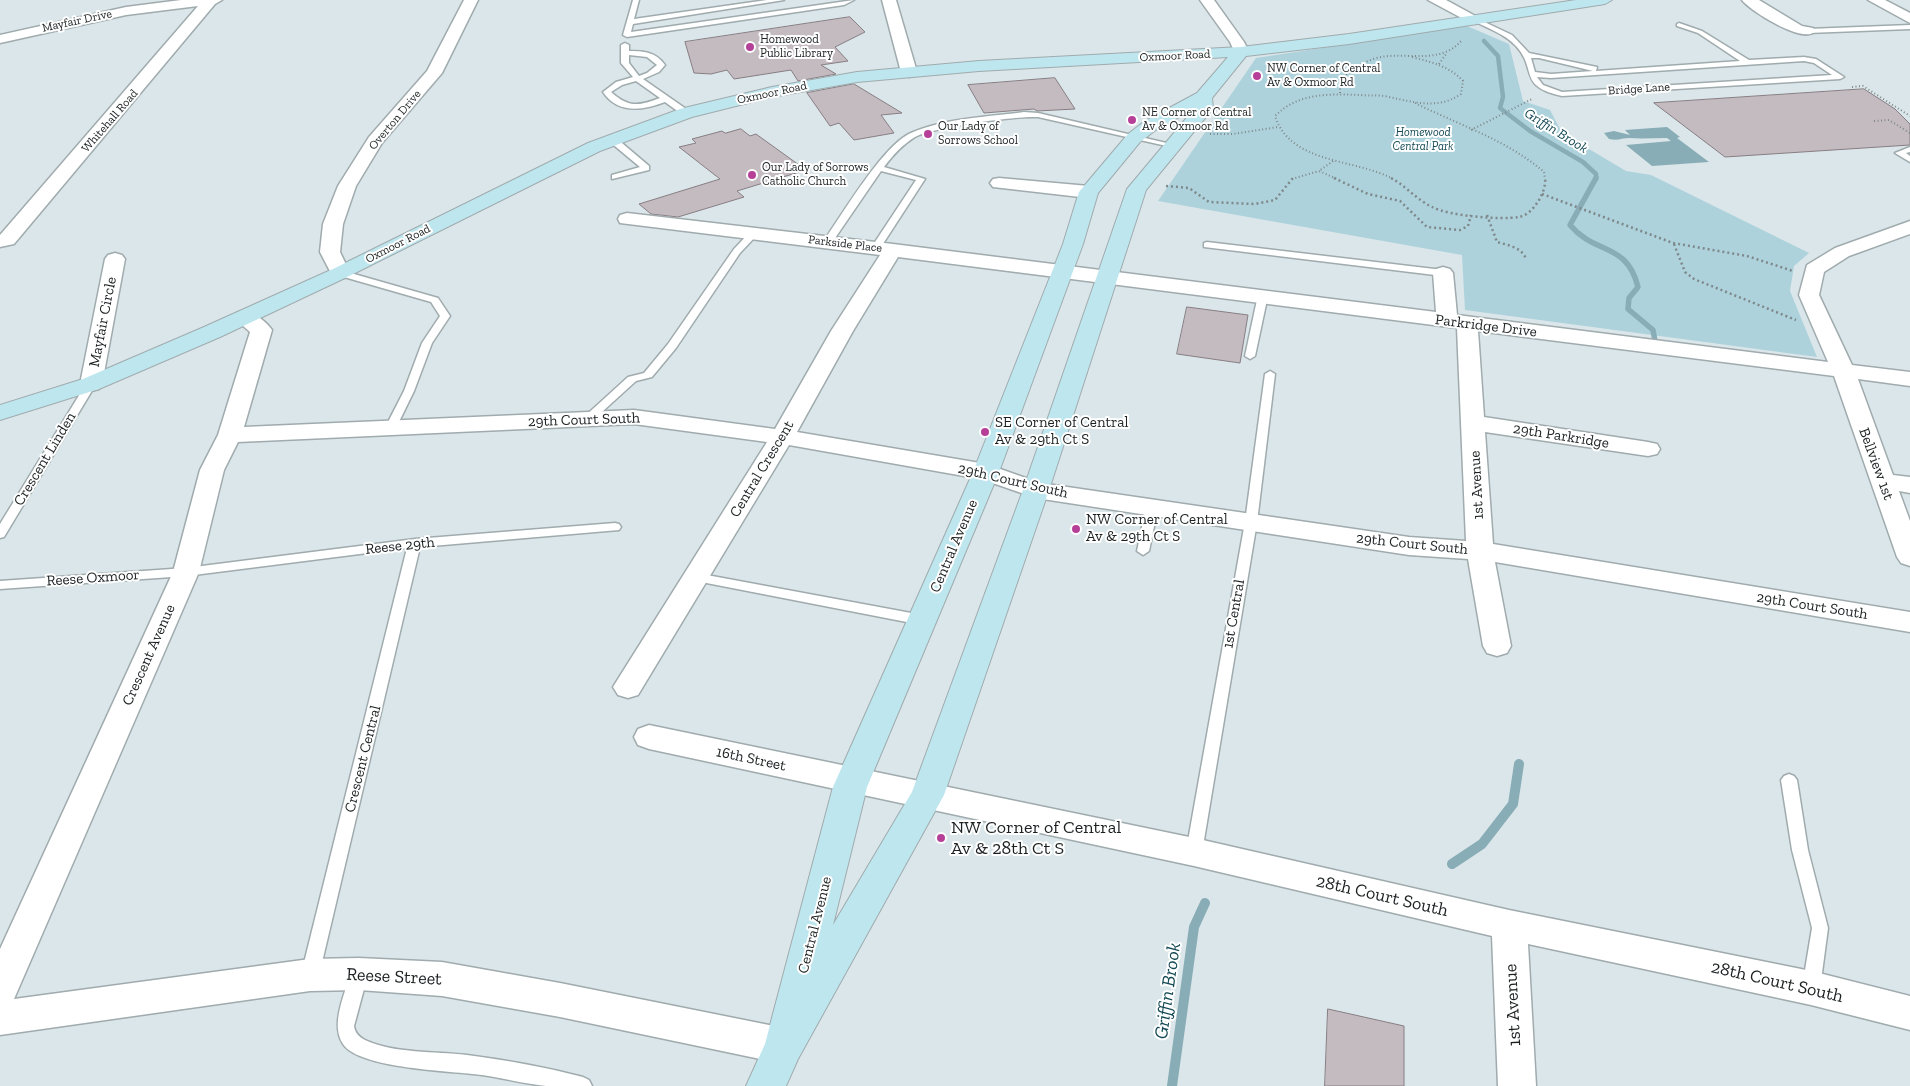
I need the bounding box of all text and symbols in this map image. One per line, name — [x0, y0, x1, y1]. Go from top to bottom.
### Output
street label: Mayfair Drive — [41, 7, 113, 35]
place label: Homewood Public Library — [760, 33, 833, 61]
marker: Homewood Public Library — [744, 41, 756, 53]
street label: Oxmoor Road — [1139, 47, 1211, 65]
place label: NW Corner of Central Av & Oxmoor Rd — [1267, 62, 1380, 90]
marker: NW Corner of Central Av & Oxmoor Rd — [1251, 70, 1263, 82]
street label: Oxmoor Road — [736, 79, 808, 107]
street label: Bridge Lane — [1608, 80, 1670, 98]
street label: Whitehall Road — [79, 87, 141, 155]
street label: Overton Drive — [366, 87, 424, 153]
water label: Griffin Brook — [1521, 105, 1591, 157]
place label: NE Corner of Central Av & Oxmoor Rd — [1142, 106, 1251, 134]
marker: NE Corner of Central Av & Oxmoor Rd — [1126, 114, 1138, 126]
place label: Our Lady of Sorrows School — [938, 120, 1018, 148]
park label: Homewood Central Park — [1393, 126, 1453, 154]
marker: Our Lady of Sorrows School — [922, 128, 934, 140]
place label: Our Lady of Sorrows Catholic Church — [762, 161, 869, 189]
marker: Our Lady of Sorrows Catholic Church — [746, 169, 758, 181]
street label: Oxmoor Road — [363, 221, 433, 267]
street label: Parkside Place — [807, 232, 883, 256]
street label: Mayfair Circle — [85, 275, 121, 369]
street label: Parkridge Drive — [1434, 311, 1538, 341]
street label: Crescent Linden — [10, 409, 80, 509]
street label: 29th Court South — [528, 409, 640, 431]
place label: SE Corner of Central Av & 29th Ct S — [995, 414, 1129, 449]
street label: Central Crescent — [726, 417, 798, 521]
street label: 29th Parkridge — [1512, 420, 1610, 452]
street label: Bellview 1st — [1855, 425, 1897, 503]
marker: SE Corner of Central Av & 29th Ct S — [979, 426, 991, 438]
street label: 1st Avenue — [1466, 450, 1488, 520]
street label: 29th Court South — [956, 460, 1070, 502]
street label: Central Avenue — [926, 497, 982, 595]
place label: NW Corner of Central Av & 29th Ct S — [1086, 511, 1228, 546]
marker: NW Corner of Central Av & 29th Ct S — [1070, 523, 1082, 535]
street label: 29th Court South — [1355, 529, 1469, 559]
street label: Reese 29th — [364, 533, 436, 559]
street label: Reese Oxmoor — [46, 566, 140, 590]
street label: 1st Central — [1219, 578, 1249, 650]
street label: 29th Court South — [1755, 588, 1869, 624]
street label: Crescent Avenue — [119, 602, 179, 708]
street label: Crescent Central — [341, 704, 385, 814]
street label: 16th Street — [715, 743, 787, 775]
place label: NW Corner of Central Av & 28th Ct S — [951, 817, 1121, 860]
marker: NW Corner of Central Av & 28th Ct S — [935, 832, 947, 844]
street label: 28th Court South — [1314, 870, 1450, 922]
street label: Central Avenue — [794, 875, 836, 975]
water label: Griffin Brook — [1150, 941, 1186, 1041]
street label: 28th Court South — [1709, 956, 1845, 1008]
street label: 1st Avenue — [1500, 963, 1526, 1047]
street label: Reese Street — [346, 964, 442, 990]

